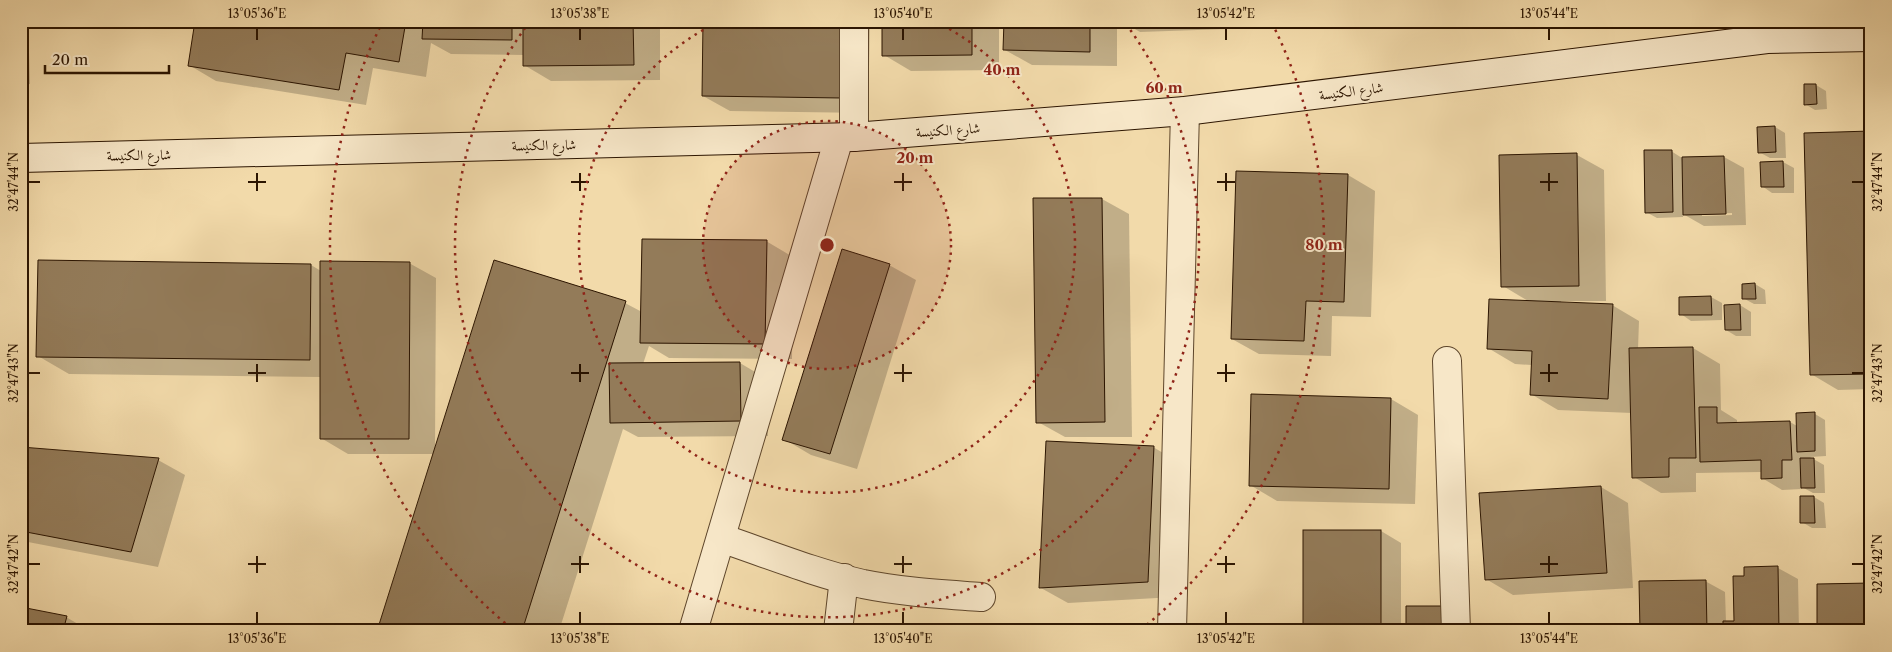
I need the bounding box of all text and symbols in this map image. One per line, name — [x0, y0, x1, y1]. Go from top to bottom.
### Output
text: 13°05'36"E — [228, 6, 286, 21]
text: 13°05'38"E — [551, 6, 609, 21]
text: 13°05'40"E — [874, 6, 933, 21]
text: 13°05'42"E — [1197, 6, 1255, 21]
text: 13°05'44"E — [1520, 6, 1578, 21]
scale bar — [45, 42, 169, 74]
text: 20 m — [52, 50, 88, 69]
text: 40 m — [983, 60, 1021, 79]
text: 60 m — [1145, 78, 1183, 97]
street label: شارع الكنيسة — [1318, 78, 1384, 107]
street label: شارع الكنيسة — [915, 119, 981, 144]
street label: شارع الكنيسة — [512, 135, 576, 158]
street label: شارع الكنيسة — [107, 145, 171, 168]
text: 20 m — [896, 148, 934, 167]
text: 32°47'44"N — [6, 152, 21, 212]
text: 32°47'44"N — [1870, 152, 1885, 212]
text: 80 m — [1305, 235, 1343, 254]
centre of rings — [818, 236, 836, 254]
text: 32°47'43"N — [6, 343, 21, 403]
text: 32°47'43"N — [1870, 343, 1885, 403]
text: 32°47'42"N — [6, 534, 21, 594]
text: 32°47'42"N — [1870, 534, 1885, 594]
text: 13°05'36"E — [228, 631, 286, 646]
text: 13°05'38"E — [551, 631, 609, 646]
text: 13°05'40"E — [874, 631, 933, 646]
text: 13°05'42"E — [1197, 631, 1255, 646]
text: 13°05'44"E — [1520, 631, 1578, 646]

